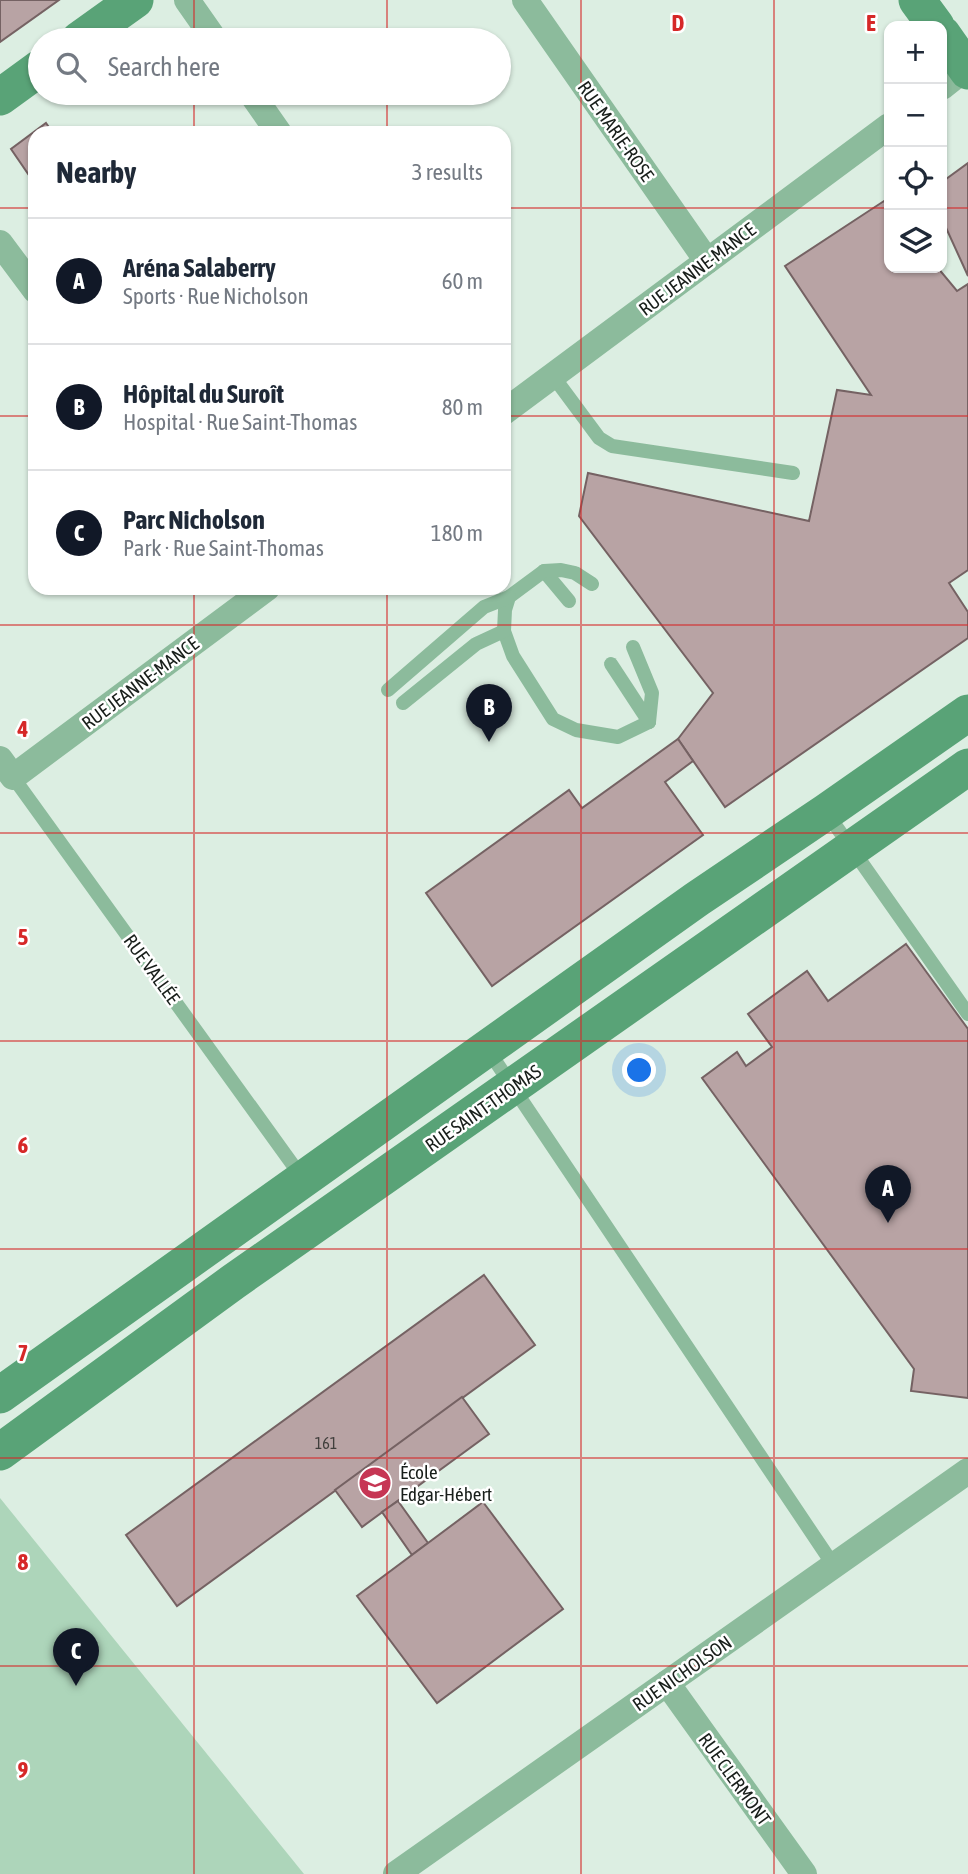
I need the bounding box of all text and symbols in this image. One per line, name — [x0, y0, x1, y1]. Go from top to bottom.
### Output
text: D — [672, 10, 685, 36]
text: E — [866, 10, 876, 36]
map controls — [884, 21, 947, 273]
button: + — [884, 21, 947, 84]
search box — [28, 28, 511, 105]
icon: search — [52, 48, 90, 86]
text: Search here — [108, 52, 220, 82]
street label: RUE MARIE-ROSE — [573, 77, 659, 185]
button: − — [884, 84, 947, 147]
button: locate — [884, 147, 947, 210]
text: Nearby — [56, 155, 136, 189]
text: 3 results — [412, 159, 483, 185]
button: layers — [884, 210, 947, 273]
street label: RUE JEANNE-MANCE — [634, 218, 760, 320]
text: Aréna Salaberry — [123, 253, 276, 283]
text: A — [73, 268, 85, 294]
text: 60 m — [442, 268, 483, 294]
text: Sports · Rue Nicholson — [123, 283, 309, 309]
text: Hôpital du Suroît — [123, 379, 284, 409]
text: B — [74, 394, 84, 420]
text: 80 m — [442, 394, 483, 420]
text: Hospital · Rue Saint-Thomas — [123, 409, 357, 435]
text: Parc Nicholson — [123, 505, 265, 535]
text: C — [74, 520, 84, 546]
text: 180 m — [431, 520, 483, 546]
text: Park · Rue Saint-Thomas — [123, 535, 324, 561]
street label: RUE JEANNE-MANCE — [77, 632, 203, 734]
pin: B — [466, 684, 512, 742]
text: 4 — [17, 716, 29, 742]
text: 5 — [18, 924, 29, 950]
street label: RUE VALLÉE — [119, 930, 185, 1008]
your location — [622, 1053, 656, 1087]
street label: RUE SAINT-THOMAS — [421, 1060, 545, 1156]
text: 6 — [18, 1132, 29, 1158]
pin: A — [865, 1165, 911, 1223]
text: 7 — [18, 1340, 28, 1366]
house number: 161 — [315, 1434, 337, 1452]
place label: École Edgar-Hébert — [400, 1461, 492, 1505]
school or university icon: École Edgar-Hébert — [356, 1464, 394, 1502]
text: 8 — [18, 1549, 29, 1575]
pin: C — [53, 1628, 99, 1686]
street label: RUE NICHOLSON — [628, 1631, 736, 1715]
street label: RUE CLERMONT — [694, 1729, 776, 1830]
text: 9 — [18, 1757, 29, 1783]

